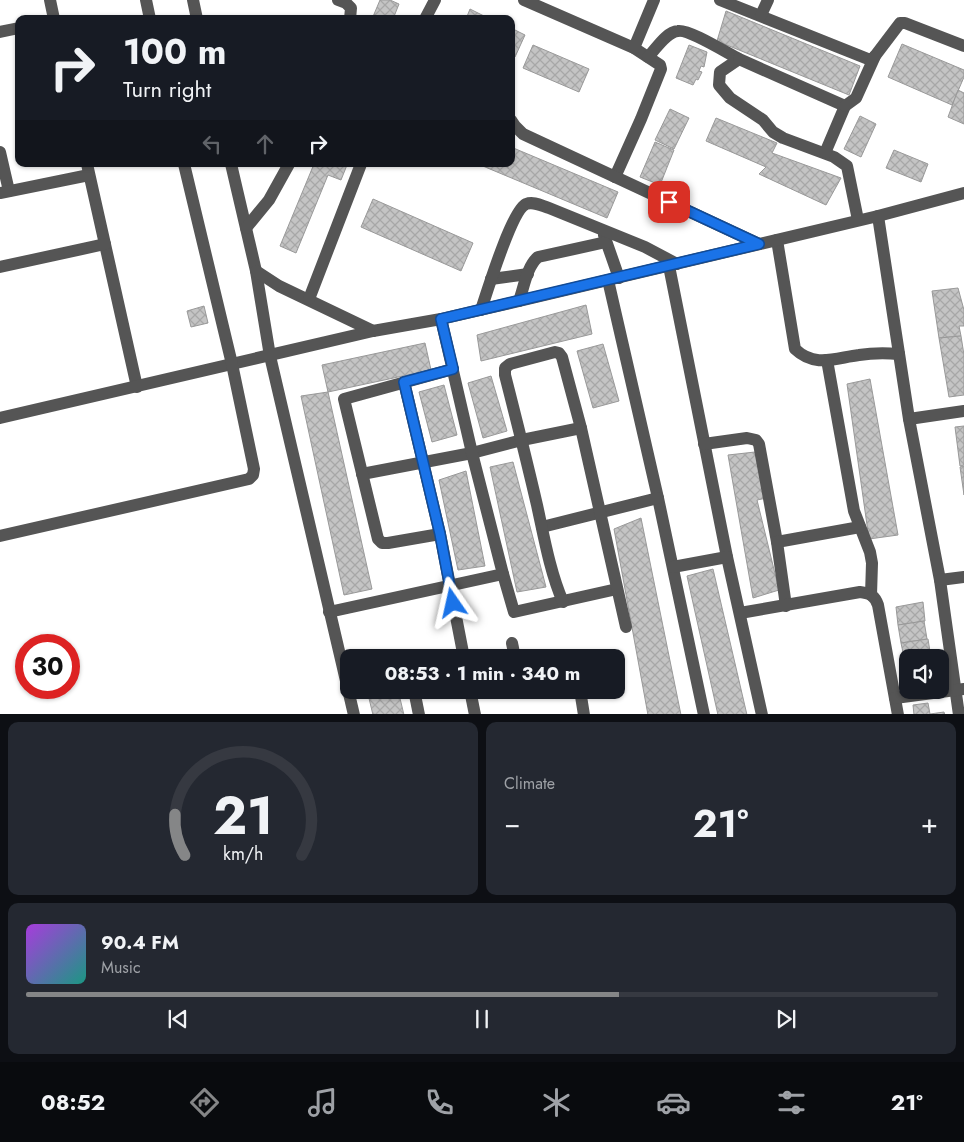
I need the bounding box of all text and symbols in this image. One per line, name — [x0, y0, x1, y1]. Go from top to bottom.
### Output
text: 100 m — [123, 27, 226, 77]
icon: right — [40, 35, 105, 100]
text: Turn right — [123, 73, 211, 105]
icon: left — [198, 130, 226, 158]
icon: ahead — [251, 130, 279, 158]
icon: right — [304, 130, 332, 158]
pin — [648, 181, 690, 223]
icon: arrive — [655, 188, 683, 216]
position arrow — [426, 576, 478, 628]
speed limit sign: 30 — [15, 634, 80, 699]
map controls — [899, 649, 949, 699]
button: sound — [899, 649, 949, 699]
text: 08:53 · 1 min · 340 m — [385, 660, 580, 687]
text: Climate — [504, 772, 555, 795]
text: 21 — [213, 778, 273, 854]
text: 21° — [693, 796, 748, 851]
text: − — [504, 803, 521, 844]
text: + — [921, 803, 938, 844]
text: km/h — [223, 841, 263, 867]
text: 90.4 FM — [101, 929, 179, 956]
text: Music — [101, 956, 141, 979]
icon: previous — [164, 1005, 192, 1033]
icon: pause — [468, 1005, 496, 1033]
icon: next — [772, 1005, 800, 1033]
icon: directions — [187, 1085, 222, 1120]
icon: music — [305, 1085, 340, 1120]
icon: phone — [422, 1085, 457, 1120]
icon: climate — [539, 1085, 574, 1120]
icon: car — [656, 1085, 691, 1120]
icon: filters — [774, 1085, 809, 1120]
text: 08:52 — [41, 1086, 105, 1118]
text: 21° — [891, 1086, 923, 1118]

